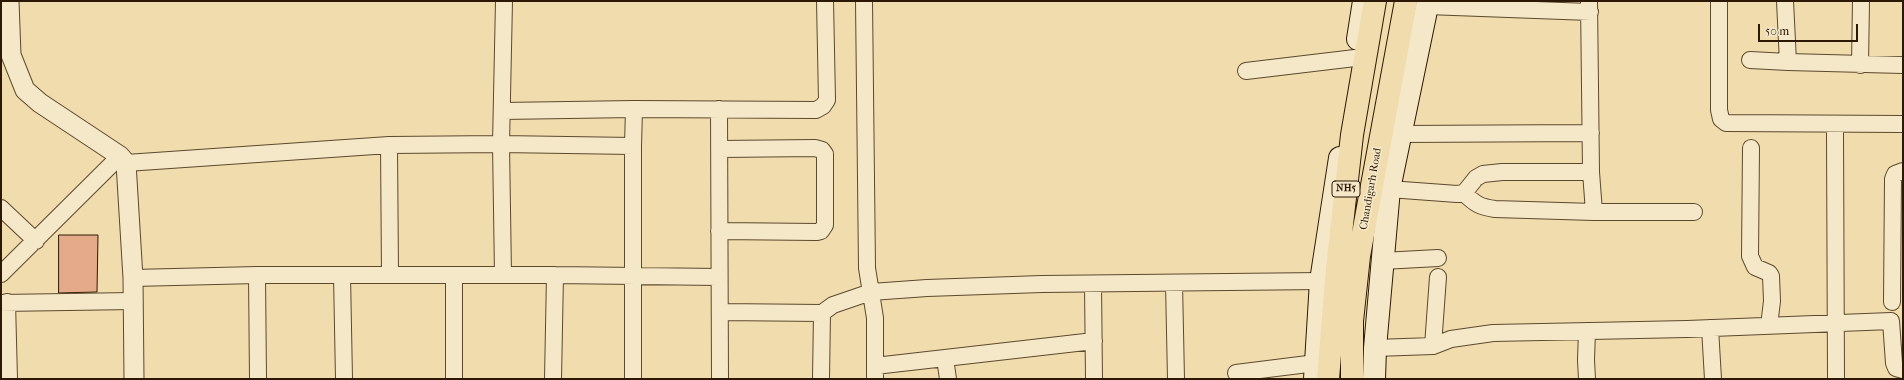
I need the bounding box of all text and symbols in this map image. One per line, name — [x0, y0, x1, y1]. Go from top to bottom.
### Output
scale bar — [1760, 16, 1860, 42]
text: 50 m — [1765, 24, 1789, 38]
street label: Chandigarh Road — [1357, 147, 1385, 231]
road number: NH5 — [1332, 181, 1360, 197]

